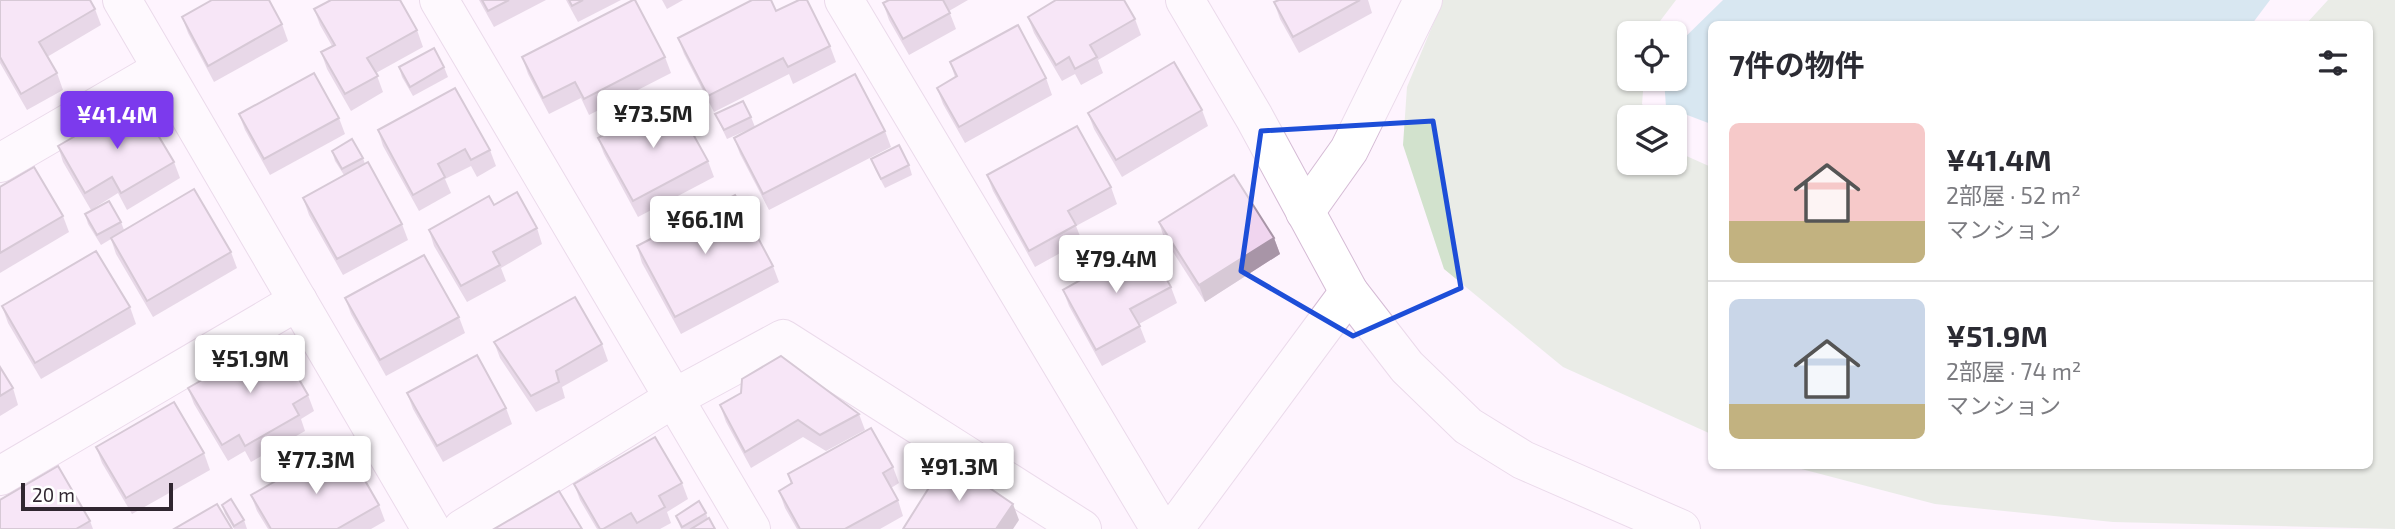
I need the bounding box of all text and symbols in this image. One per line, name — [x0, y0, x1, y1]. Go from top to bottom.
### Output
map controls — [1617, 21, 1687, 175]
button: locate — [1617, 21, 1687, 91]
icon: filters — [2314, 44, 2352, 82]
text: 7件の物件 — [1729, 46, 1865, 82]
pin: ¥73.5M — [596, 90, 710, 150]
pin: ¥41.4M — [60, 92, 174, 151]
text: ¥73.5M — [613, 99, 693, 127]
text: ¥41.4M — [76, 100, 158, 128]
button: layers — [1617, 105, 1687, 175]
text: ¥41.4M — [1946, 141, 2052, 177]
icon: home — [1785, 151, 1869, 235]
text: 2部屋 · 52 m² — [1946, 181, 2081, 209]
pin: ¥66.1M — [648, 196, 762, 256]
text: ¥66.1M — [666, 205, 744, 233]
text: マンション — [1946, 215, 2061, 243]
pin: ¥79.4M — [1059, 236, 1173, 295]
text: ¥79.4M — [1075, 244, 1157, 272]
text: ¥51.9M — [1946, 317, 2048, 353]
icon: home — [1785, 327, 1869, 411]
pin: ¥51.9M — [193, 336, 307, 395]
text: ¥51.9M — [211, 344, 289, 372]
text: 2部屋 · 74 m² — [1946, 357, 2081, 385]
text: マンション — [1946, 391, 2061, 419]
pin: ¥77.3M — [259, 436, 373, 496]
pin: ¥91.3M — [902, 444, 1016, 503]
text: ¥77.3M — [277, 445, 355, 473]
text: ¥91.3M — [920, 452, 998, 480]
scale bar — [21, 480, 173, 512]
text: 20 m — [32, 483, 75, 506]

